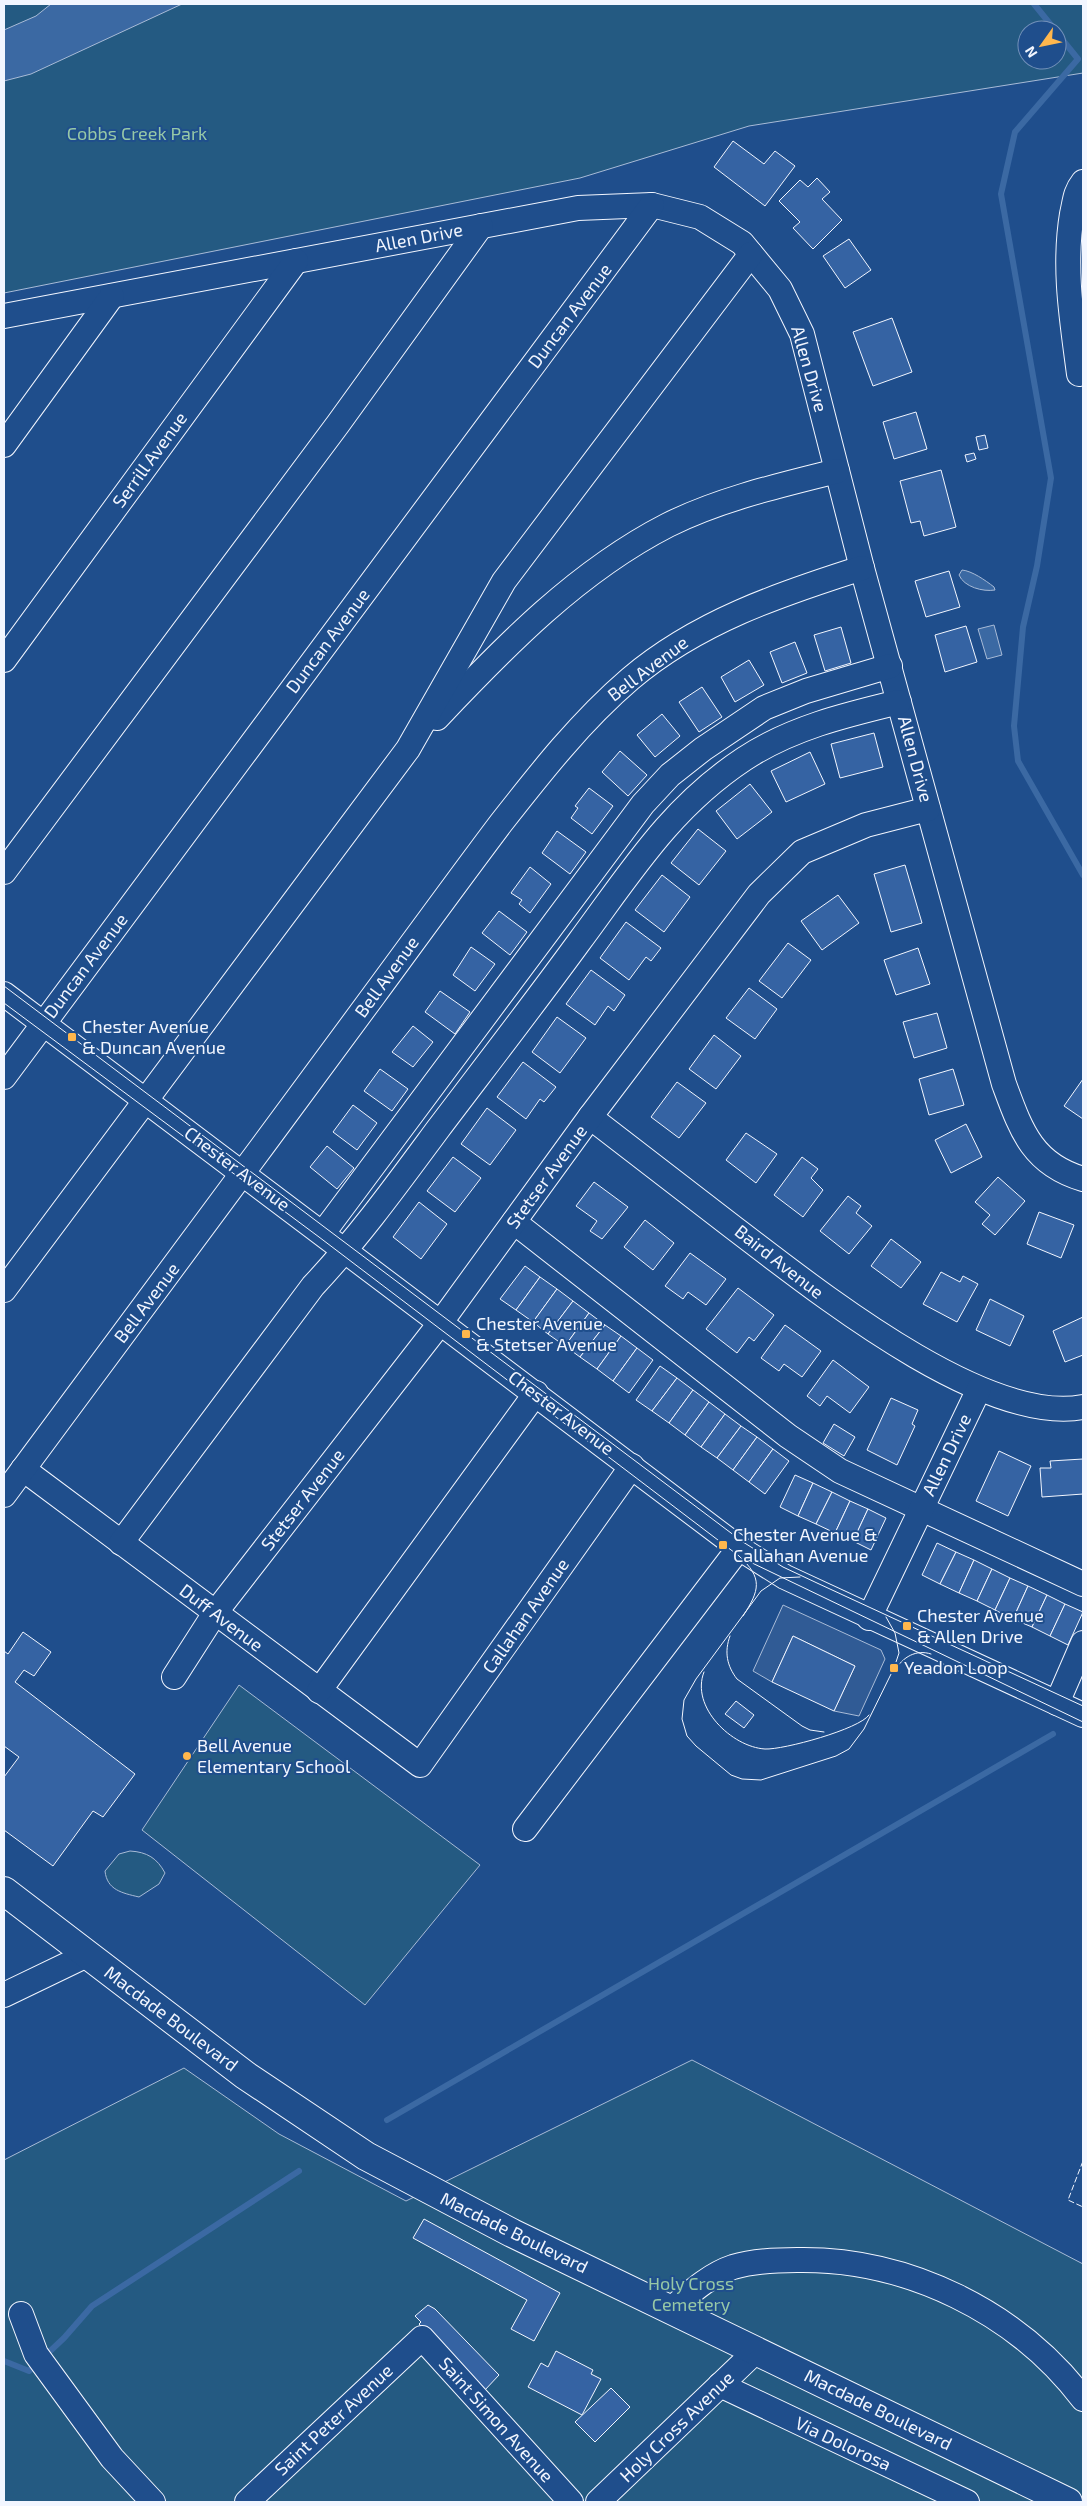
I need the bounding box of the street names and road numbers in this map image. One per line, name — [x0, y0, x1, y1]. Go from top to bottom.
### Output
street label: Allen Drive — [373, 218, 464, 256]
street label: Duncan Avenue — [523, 259, 616, 372]
street label: Allen Drive — [787, 323, 833, 414]
street label: Serrill Avenue — [107, 407, 191, 512]
street label: Duncan Avenue — [281, 584, 374, 697]
street label: Bell Avenue — [603, 631, 692, 706]
street label: Allen Drive — [894, 713, 938, 804]
street label: Duncan Avenue — [39, 909, 132, 1022]
street label: Bell Avenue — [349, 932, 423, 1021]
street label: Stetser Avenue — [501, 1120, 591, 1233]
street label: Chester Avenue — [180, 1121, 295, 1215]
street label: Baird Avenue — [731, 1220, 828, 1303]
street label: Bell Avenue — [109, 1258, 184, 1347]
street label: Chester Avenue — [504, 1365, 619, 1459]
street label: Allen Drive — [917, 1410, 975, 1499]
street label: Stetser Avenue — [256, 1444, 349, 1555]
street label: Callahan Avenue — [477, 1554, 573, 1677]
street label: Duff Avenue — [175, 1579, 268, 1656]
street label: Macdade Boulevard — [100, 1961, 243, 2076]
street label: Macdade Boulevard — [437, 2187, 592, 2277]
street label: Saint Simon Avenue — [435, 2352, 559, 2486]
street label: Saint Peter Avenue — [270, 2359, 397, 2480]
street label: Macdade Boulevard — [801, 2364, 956, 2454]
street label: Holy Cross Avenue — [615, 2366, 738, 2486]
street label: Via Dolorosa — [792, 2411, 895, 2475]

